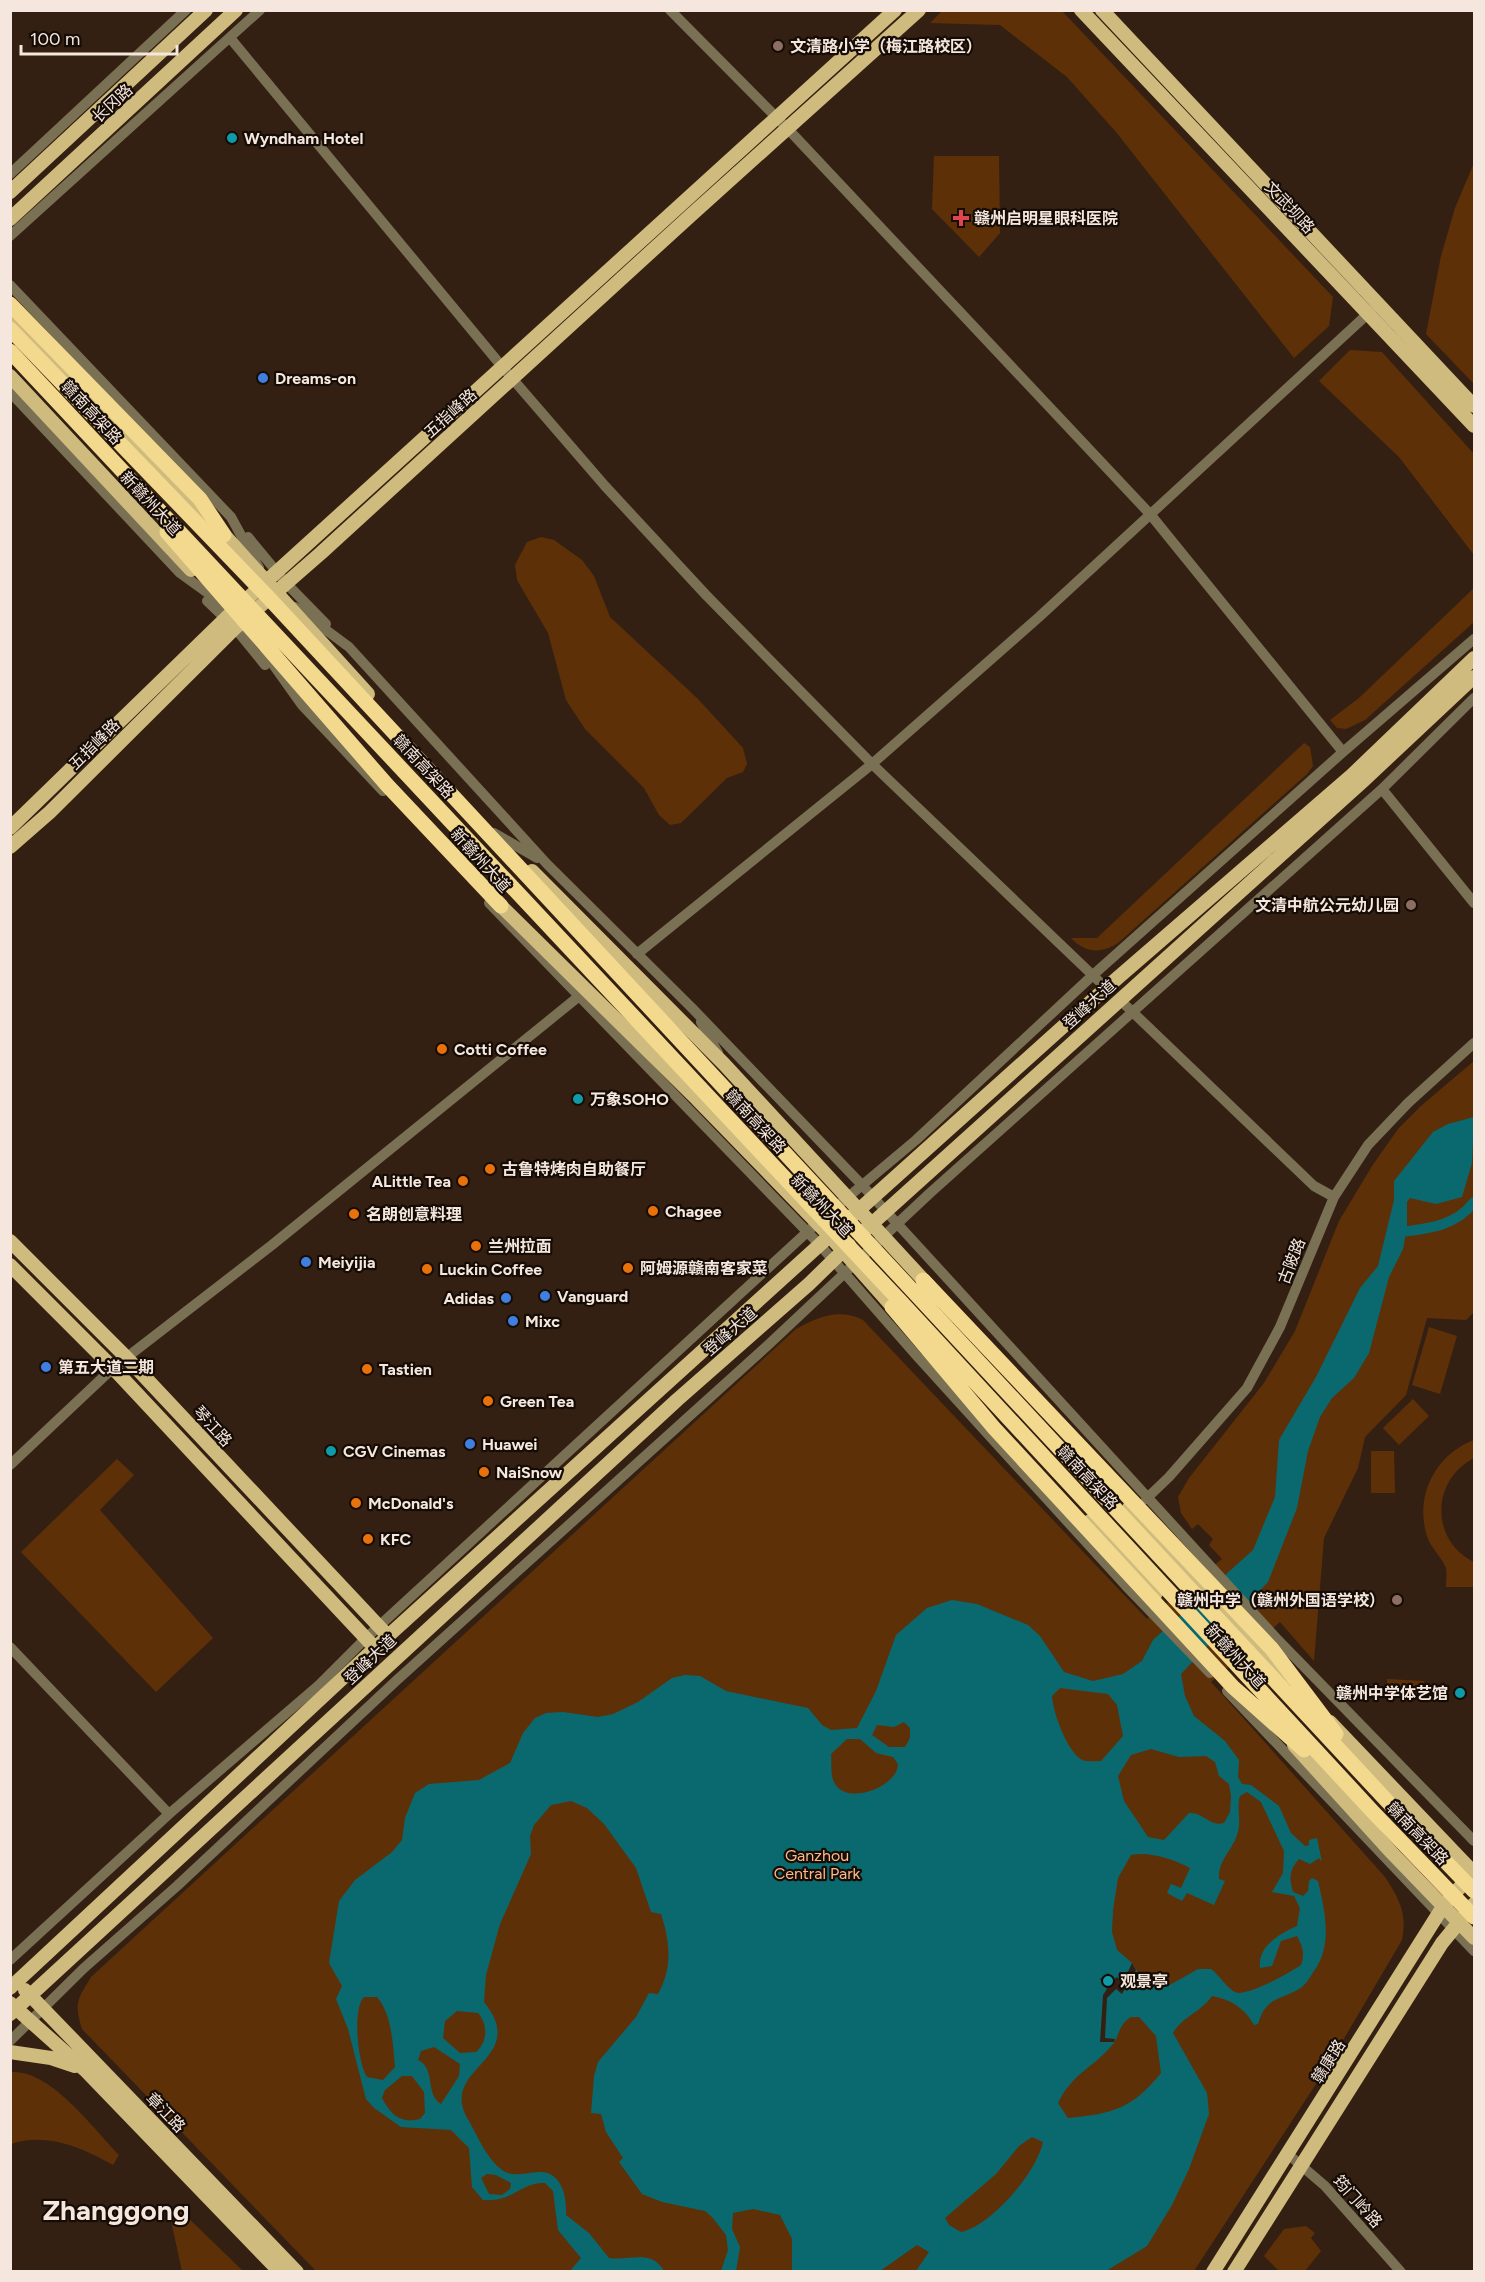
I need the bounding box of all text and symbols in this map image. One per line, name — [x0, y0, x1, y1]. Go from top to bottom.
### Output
scale bar — [21, 18, 177, 56]
text: 100 m — [30, 28, 80, 50]
place label: 文清路小学（梅江路校区） — [790, 37, 982, 56]
marker: 文清路小学（梅江路校区） — [771, 39, 785, 53]
street label: 长冈路 — [88, 80, 136, 127]
place label: Wyndham Hotel — [244, 129, 363, 148]
marker: Wyndham Hotel — [225, 131, 239, 145]
street label: 文武坝路 — [1261, 177, 1318, 237]
marker: 赣州启明星眼科医院 — [952, 209, 970, 227]
place label: 赣州启明星眼科医院 — [974, 209, 1118, 228]
place label: Dreams-on — [275, 369, 356, 388]
marker: Dreams-on — [256, 371, 270, 385]
street label: 赣南高架路 — [57, 377, 126, 448]
street label: 五指峰路 — [420, 385, 480, 442]
street label: 新赣州大道 — [116, 468, 185, 539]
street label: 五指峰路 — [65, 715, 124, 774]
street label: 赣南高架路 — [389, 731, 458, 802]
street label: 新赣州大道 — [447, 824, 514, 896]
place label: 文清中航公元幼儿园 — [1255, 896, 1399, 915]
marker: 文清中航公元幼儿园 — [1404, 898, 1418, 912]
street label: 登峰大道 — [1059, 976, 1119, 1033]
place label: Cotti Coffee — [454, 1040, 547, 1059]
marker: Cotti Coffee — [435, 1042, 449, 1056]
street label: 赣南高架路 — [721, 1086, 790, 1157]
place label: 万象SOHO — [590, 1090, 669, 1109]
marker: 万象SOHO — [571, 1092, 585, 1106]
place label: 古鲁特烤肉自助餐厅 — [502, 1160, 646, 1179]
marker: 古鲁特烤肉自助餐厅 — [483, 1162, 497, 1176]
street label: 新赣州大道 — [787, 1170, 856, 1241]
place label: ALittle Tea — [372, 1172, 451, 1191]
marker: ALittle Tea — [456, 1174, 470, 1188]
place label: Chagee — [665, 1202, 722, 1221]
marker: Chagee — [646, 1204, 660, 1218]
place label: 名朗创意料理 — [366, 1205, 462, 1224]
marker: 名朗创意料理 — [347, 1207, 361, 1221]
street label: 古陂路 — [1274, 1235, 1309, 1287]
place label: 兰州拉面 — [488, 1237, 552, 1256]
marker: 兰州拉面 — [469, 1239, 483, 1253]
place label: Meiyijia — [318, 1253, 376, 1272]
marker: Meiyijia — [299, 1255, 313, 1269]
place label: 阿姆源赣南客家菜 — [640, 1259, 768, 1278]
place label: Luckin Coffee — [439, 1260, 542, 1279]
marker: 阿姆源赣南客家菜 — [621, 1261, 635, 1275]
marker: Luckin Coffee — [420, 1262, 434, 1276]
place label: Vanguard — [557, 1287, 628, 1306]
place label: Adidas — [444, 1289, 495, 1308]
marker: Vanguard — [538, 1289, 552, 1303]
marker: Adidas — [499, 1291, 513, 1305]
street label: 登峰大道 — [700, 1303, 761, 1360]
place label: Mixc — [525, 1312, 560, 1331]
marker: Mixc — [506, 1314, 520, 1328]
place label: 第五大道二期 — [58, 1358, 154, 1377]
marker: 第五大道二期 — [39, 1360, 53, 1374]
place label: Tastien — [379, 1360, 432, 1379]
marker: Tastien — [360, 1362, 374, 1376]
place label: Green Tea — [500, 1392, 574, 1411]
marker: Green Tea — [481, 1394, 495, 1408]
street label: 琴江路 — [189, 1402, 236, 1450]
place label: Huawei — [482, 1435, 538, 1454]
marker: Huawei — [463, 1437, 477, 1451]
place label: CGV Cinemas — [343, 1442, 446, 1461]
street label: 赣南高架路 — [1053, 1442, 1122, 1513]
marker: CGV Cinemas — [324, 1444, 338, 1458]
place label: NaiSnow — [496, 1463, 563, 1482]
marker: NaiSnow — [477, 1465, 491, 1479]
place label: McDonald's — [368, 1494, 454, 1513]
marker: McDonald's — [349, 1496, 363, 1510]
place label: KFC — [380, 1530, 412, 1549]
marker: KFC — [361, 1532, 375, 1546]
place label: 赣州中学（赣州外国语学校） — [1177, 1591, 1385, 1610]
marker: 赣州中学（赣州外国语学校） — [1390, 1593, 1404, 1607]
street label: 新赣州大道 — [1202, 1620, 1269, 1692]
street label: 登峰大道 — [340, 1631, 400, 1688]
place label: 赣州中学体艺馆 — [1336, 1684, 1448, 1703]
marker: 赣州中学体艺馆 — [1453, 1686, 1467, 1700]
street label: 赣南高架路 — [1383, 1798, 1452, 1869]
park label: Ganzhou Central Park — [774, 1846, 861, 1883]
place label: 观景亭 — [1120, 1972, 1168, 1991]
marker: 观景亭 — [1101, 1974, 1115, 1988]
street label: 赣康路 — [1308, 2036, 1349, 2087]
street label: 章江路 — [142, 2088, 189, 2136]
street label: 筠门岭路 — [1329, 2171, 1386, 2231]
district label: Zhanggong — [42, 2193, 190, 2227]

